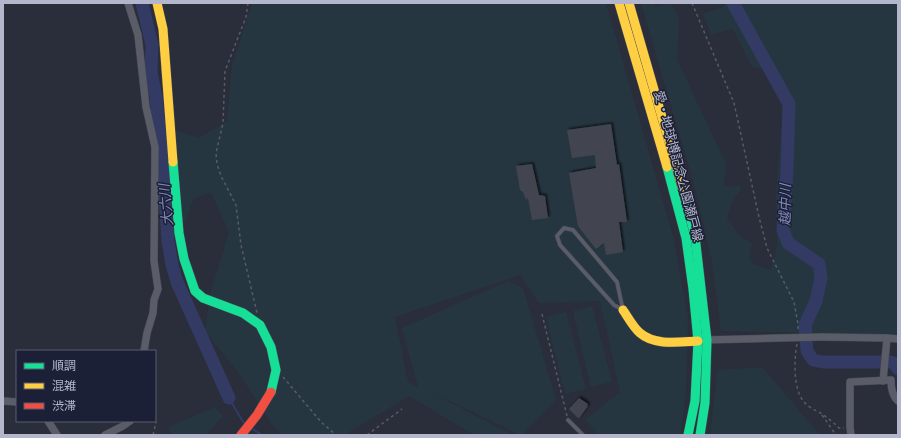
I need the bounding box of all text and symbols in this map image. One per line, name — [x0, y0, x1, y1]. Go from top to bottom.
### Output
street label: 愛・地球博記念公園瀬戸線 — [650, 89, 707, 244]
water label: 大六川 — [155, 181, 177, 227]
water label: 越中川 — [776, 182, 794, 226]
legend — [16, 350, 156, 422]
text: 順調 — [52, 358, 76, 374]
text: 混雑 — [52, 378, 76, 394]
text: 渋滞 — [52, 398, 76, 414]

